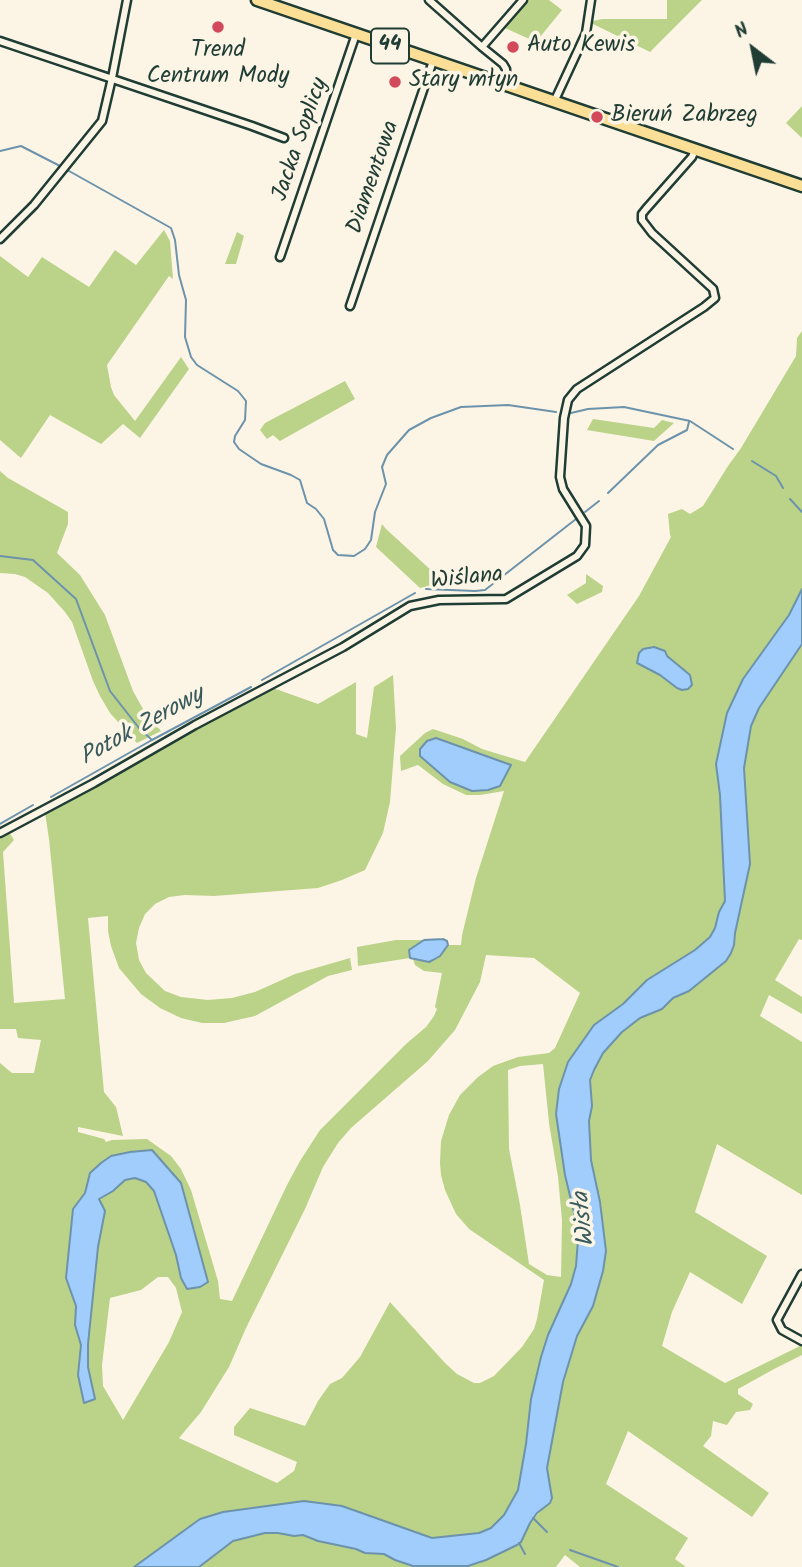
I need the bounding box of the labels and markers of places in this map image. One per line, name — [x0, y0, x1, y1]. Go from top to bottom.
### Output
marker: Trend Centrum Mody — [210, 19, 226, 35]
place label: Auto Kewis — [527, 33, 635, 61]
place label: Trend Centrum Mody — [147, 38, 289, 92]
marker: Auto Kewis — [505, 39, 521, 55]
place label: Stary młyn — [409, 68, 518, 96]
marker: Stary młyn — [387, 74, 403, 90]
place label: Bieruń Zabrzeg — [611, 103, 758, 131]
marker: Bieruń Zabrzeg — [589, 109, 605, 125]

